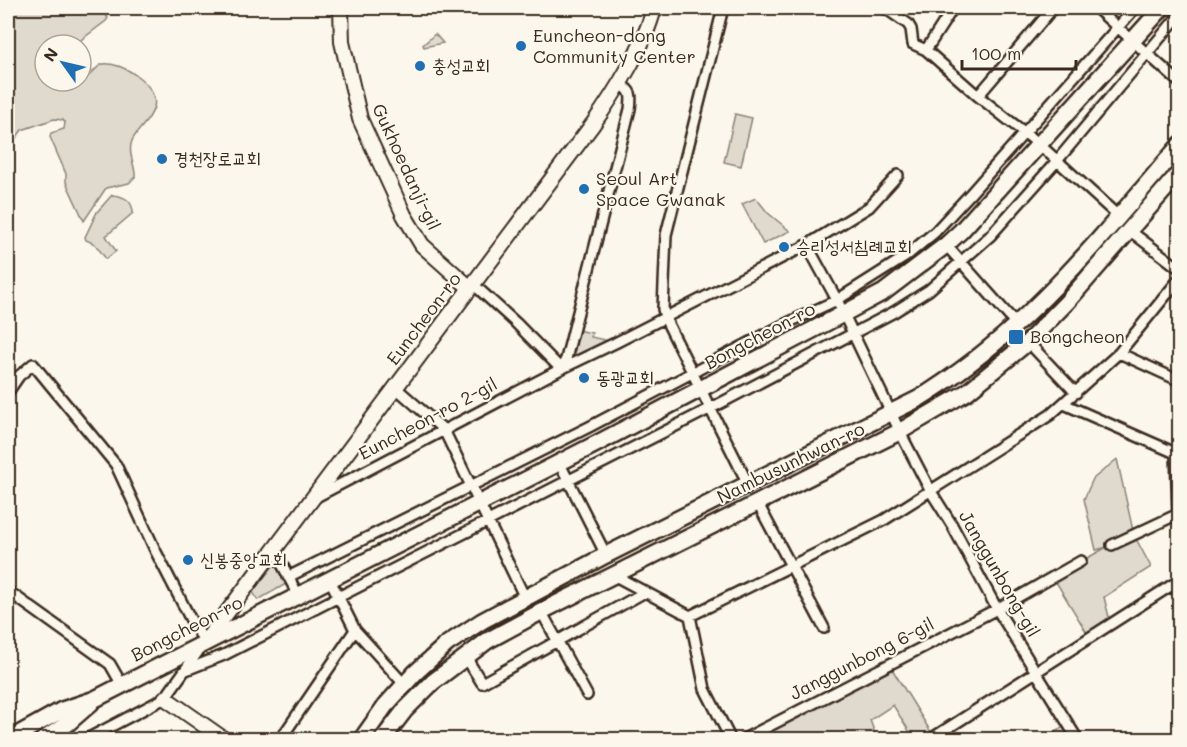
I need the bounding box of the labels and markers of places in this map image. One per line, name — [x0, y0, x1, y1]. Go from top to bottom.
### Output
place label: Euncheon-dong Community Center — [533, 23, 696, 68]
marker: Euncheon-dong Community Center — [514, 39, 528, 53]
place label: 충성교회 — [432, 53, 490, 77]
marker: 충성교회 — [413, 59, 427, 73]
place label: 경천장로교회 — [174, 146, 261, 170]
marker: 경천장로교회 — [155, 152, 169, 166]
place label: Seoul Art Space Gwanak — [596, 166, 725, 211]
marker: Seoul Art Space Gwanak — [577, 182, 591, 196]
place label: 승리성서침례교회 — [796, 234, 912, 258]
marker: 승리성서침례교회 — [777, 240, 791, 254]
place label: Bongcheon — [1030, 324, 1125, 348]
marker: Bongcheon — [1007, 328, 1025, 346]
place label: 동광교회 — [596, 365, 654, 389]
marker: 동광교회 — [577, 371, 591, 385]
place label: 신봉중앙교회 — [200, 547, 287, 571]
marker: 신봉중앙교회 — [181, 553, 195, 567]

